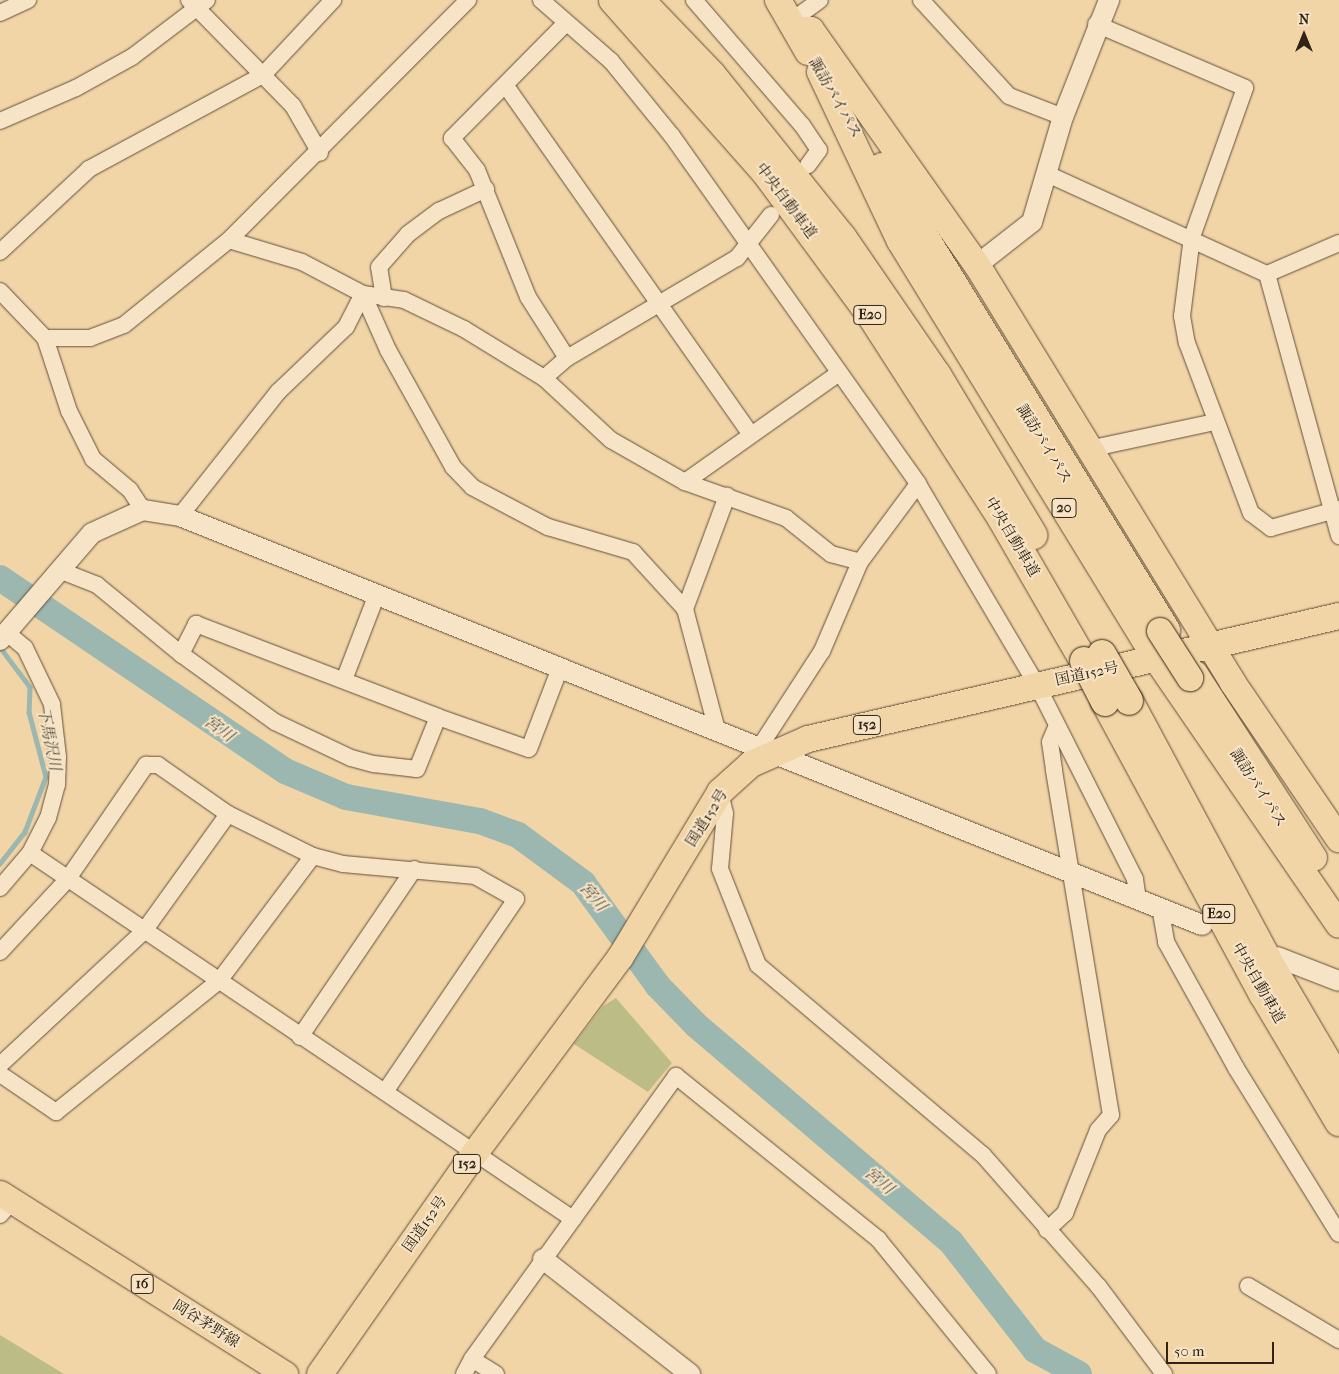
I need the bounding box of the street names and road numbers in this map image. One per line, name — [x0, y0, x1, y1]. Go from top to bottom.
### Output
street label: 諏訪バイパス — [805, 55, 865, 141]
street label: 中央自動車道 — [752, 160, 820, 242]
road number: E20 — [852, 304, 888, 326]
street label: 諏訪バイパス — [1013, 401, 1075, 487]
street label: 中央自動車道 — [981, 494, 1043, 580]
road number: 20 — [1052, 496, 1076, 520]
street label: 国道152号 — [1054, 658, 1120, 690]
road number: 152 — [852, 714, 882, 736]
street label: 諏訪バイパス — [1226, 745, 1290, 831]
street label: 国道152号 — [682, 786, 732, 850]
road number: E20 — [1202, 902, 1236, 926]
street label: 中央自動車道 — [1228, 940, 1288, 1026]
road number: 152 — [452, 1152, 482, 1176]
street label: 国道152号 — [399, 1192, 451, 1256]
road number: 16 — [130, 1272, 154, 1296]
street label: 岡谷茅野線 — [169, 1296, 243, 1352]

